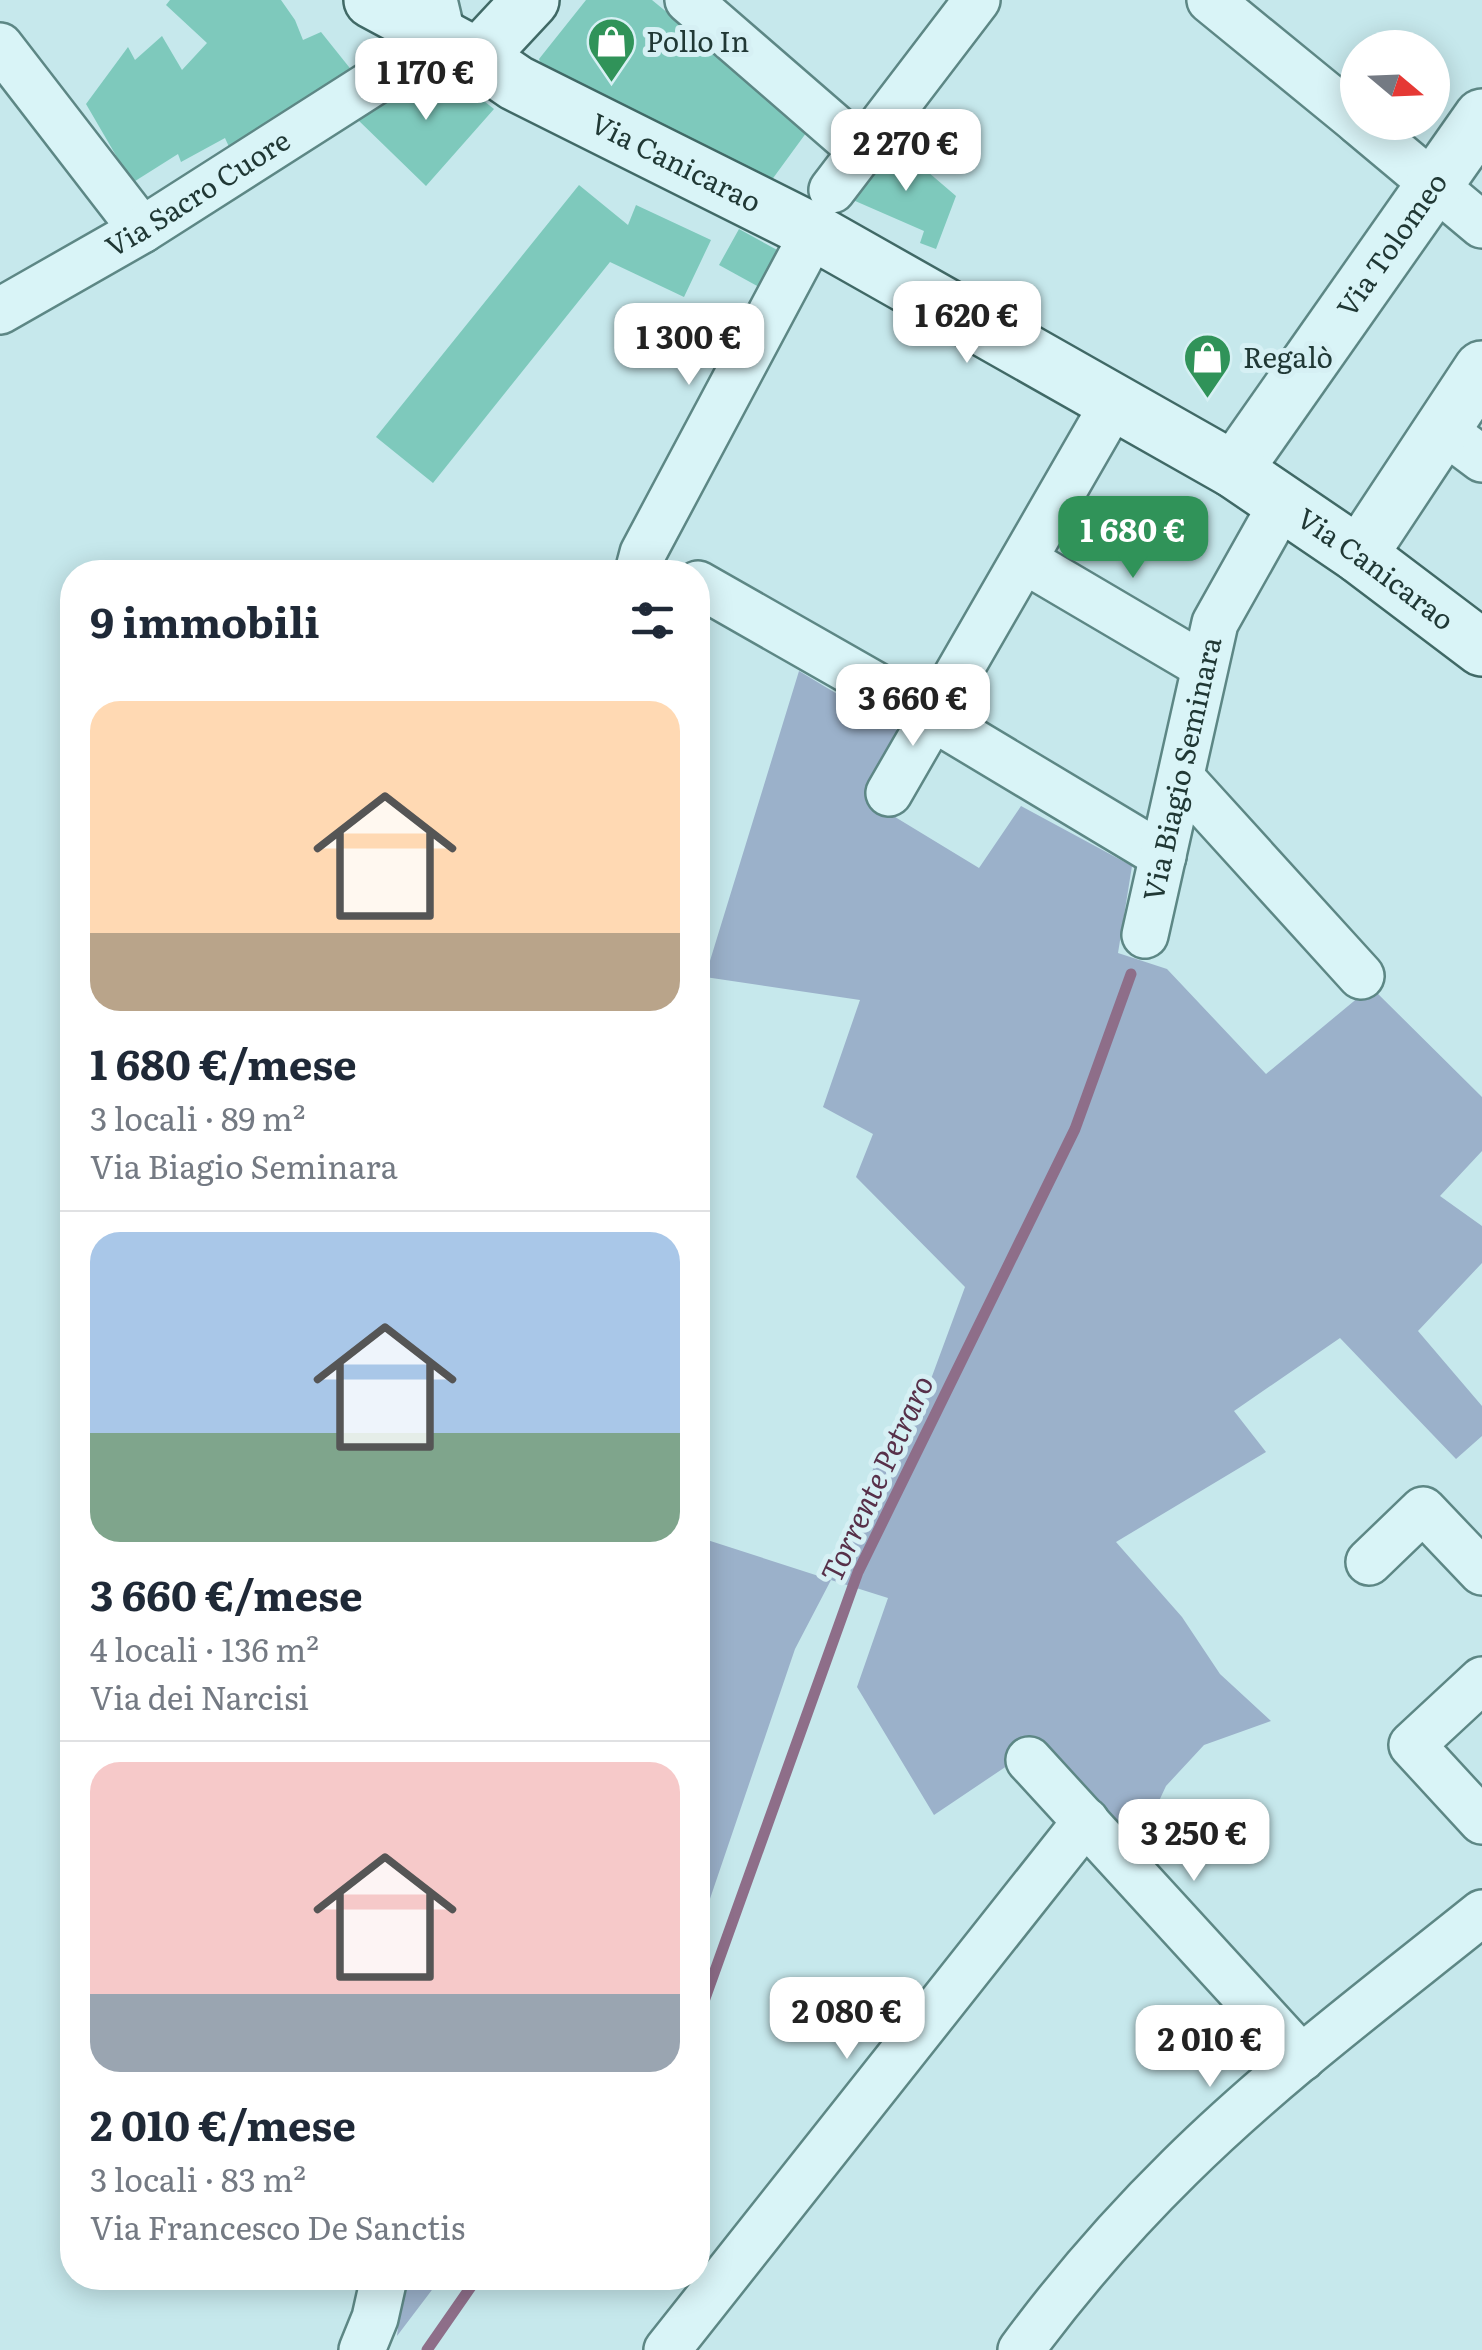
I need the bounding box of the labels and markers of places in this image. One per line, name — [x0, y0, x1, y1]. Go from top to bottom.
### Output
shop icon: Pollo In — [585, 16, 637, 84]
place label: Pollo In — [646, 19, 749, 61]
pin: 1 170 € — [334, 38, 518, 123]
pin: 2 270 € — [814, 109, 998, 194]
pin: 1 620 € — [875, 281, 1059, 366]
pin: 1 300 € — [597, 303, 781, 388]
shop icon: Regalò — [1182, 332, 1234, 400]
place label: Regalò — [1243, 335, 1333, 377]
pin: 1 680 € — [1041, 496, 1225, 581]
pin: 3 660 € — [821, 664, 1005, 749]
pin: 3 250 € — [1102, 1799, 1286, 1884]
pin: 2 080 € — [755, 1977, 939, 2062]
pin: 2 010 € — [1118, 2005, 1302, 2090]

